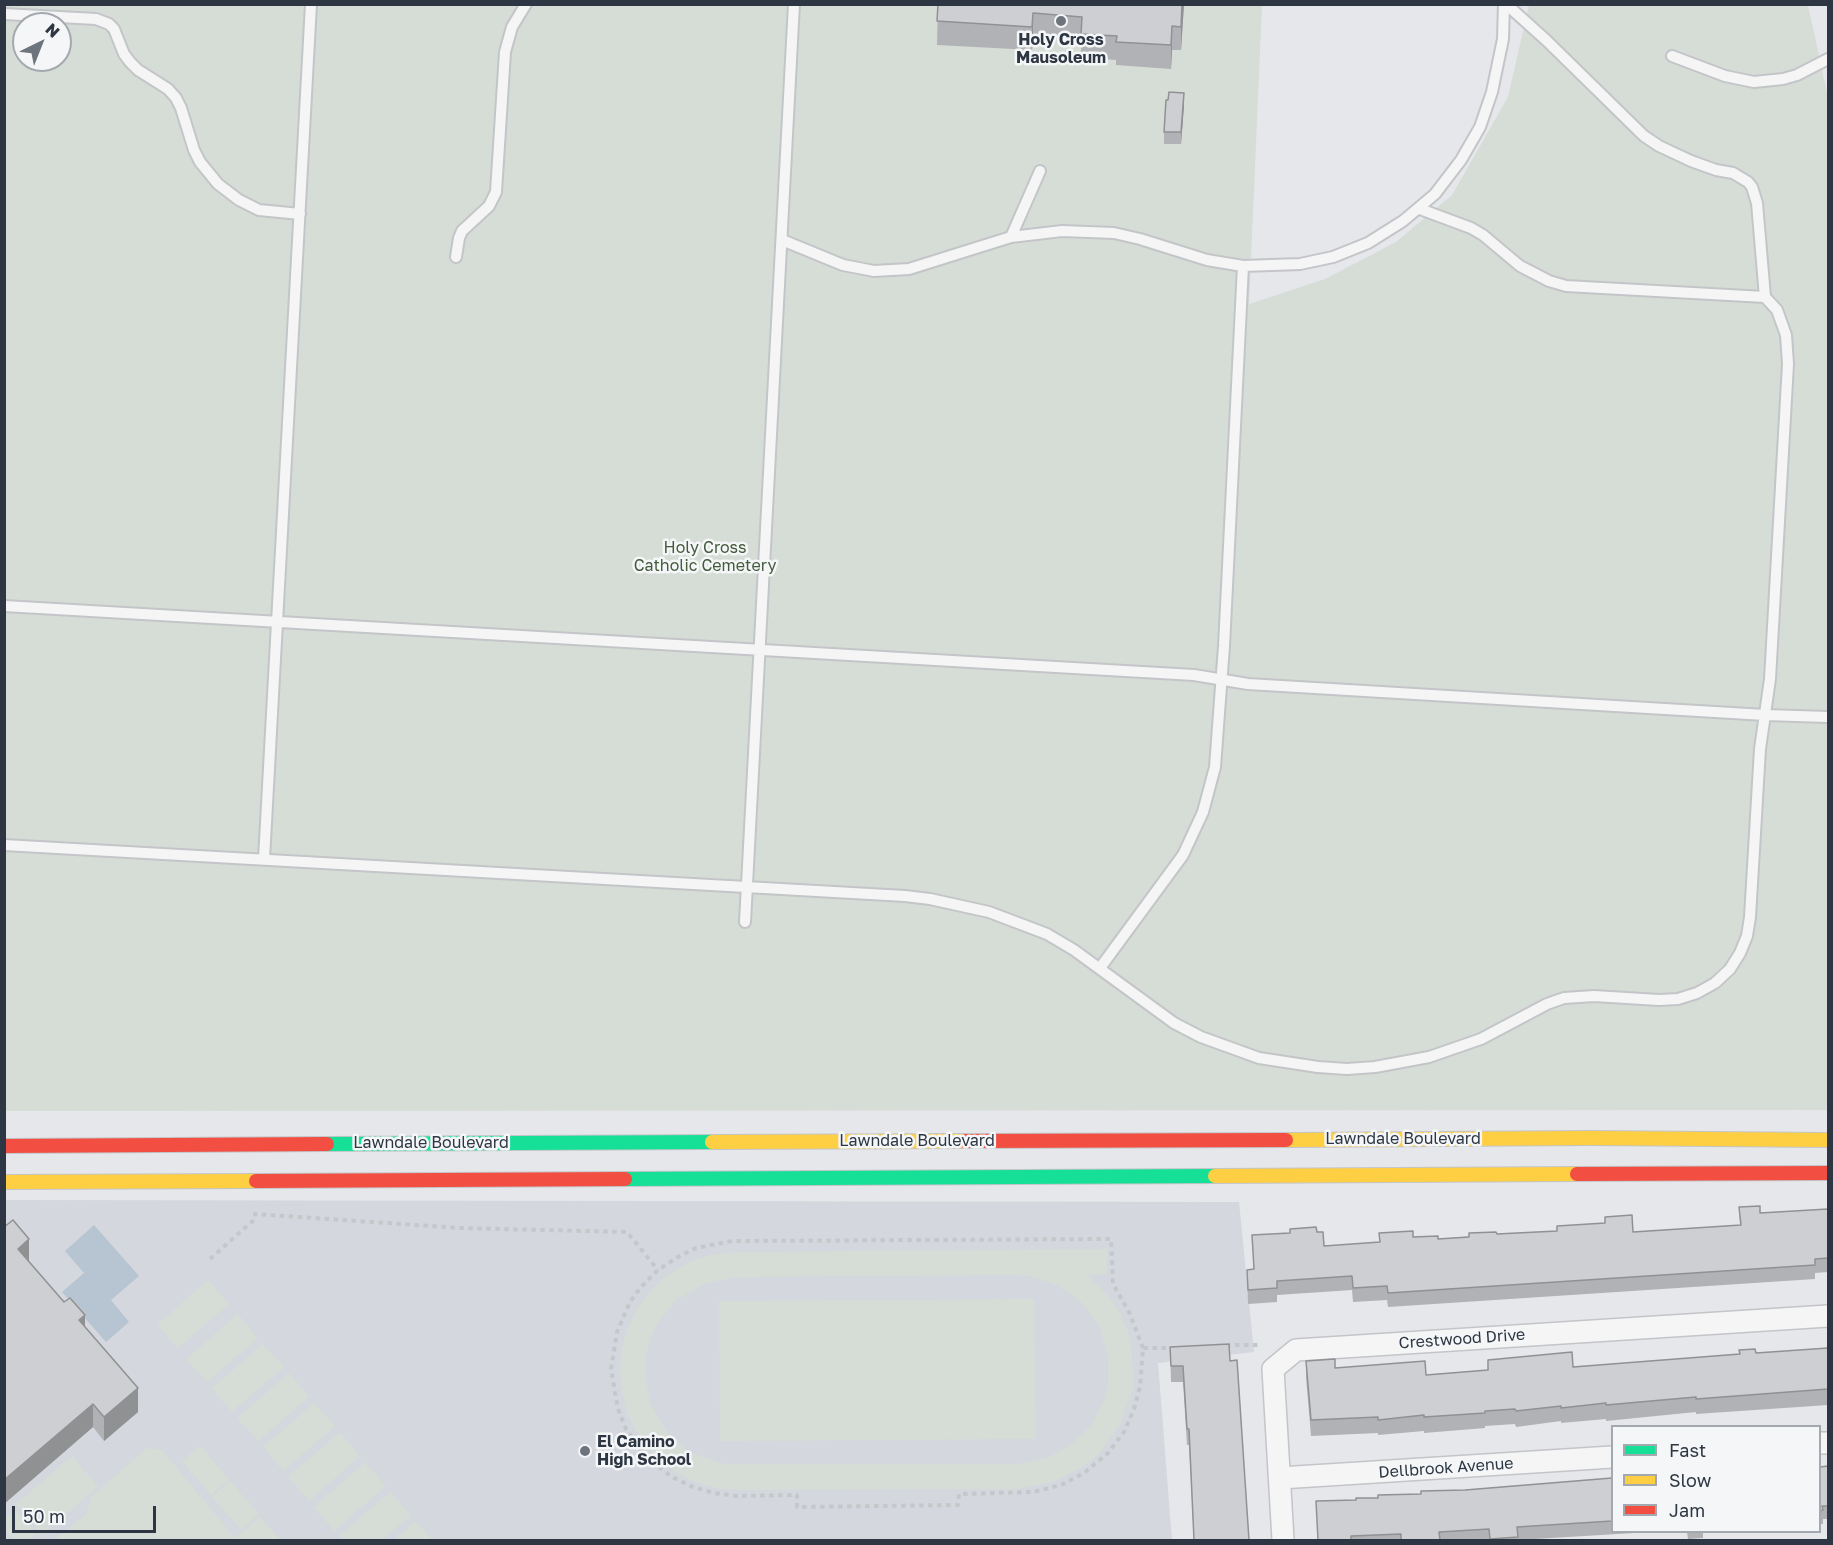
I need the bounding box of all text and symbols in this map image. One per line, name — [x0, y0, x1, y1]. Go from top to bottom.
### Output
north arrow — [12, 12, 72, 72]
marker: Holy Cross Mausoleum — [1054, 14, 1068, 28]
text: N — [42, 19, 64, 42]
place label: Holy Cross Mausoleum — [1016, 30, 1106, 68]
park label: Holy Cross Catholic Cemetery — [634, 538, 776, 576]
street label: Lawndale Boulevard — [1325, 1129, 1481, 1149]
street label: Lawndale Boulevard — [839, 1131, 995, 1151]
street label: Lawndale Boulevard — [353, 1133, 509, 1153]
street label: Crestwood Drive — [1398, 1325, 1526, 1353]
legend — [1611, 1425, 1821, 1533]
place label: El Camino High School — [597, 1432, 691, 1470]
text: Fast — [1669, 1439, 1706, 1461]
marker: El Camino High School — [578, 1444, 592, 1458]
street label: Dellbrook Avenue — [1378, 1454, 1514, 1482]
text: Slow — [1669, 1469, 1711, 1491]
scale bar — [15, 1494, 159, 1532]
text: Jam — [1669, 1499, 1705, 1521]
text: 50 m — [23, 1505, 65, 1527]

